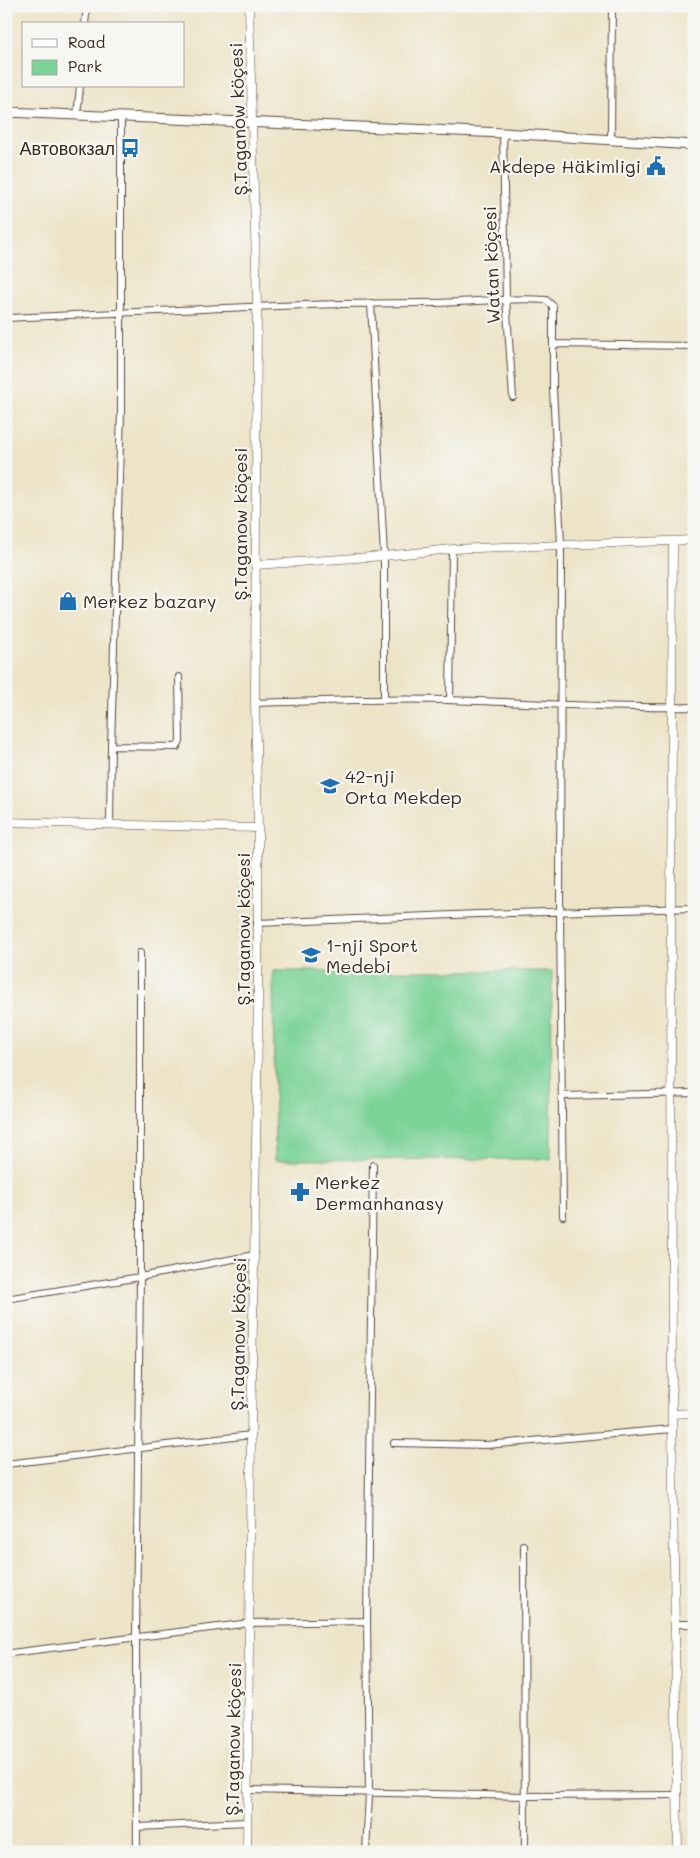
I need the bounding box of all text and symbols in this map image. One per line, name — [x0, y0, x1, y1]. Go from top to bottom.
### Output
legend — [22, 22, 185, 88]
text: Road — [68, 32, 105, 52]
street label: Ş.Taganow köçesi — [223, 42, 253, 196]
text: Park — [68, 56, 102, 76]
place label: Автовокзал — [20, 136, 115, 160]
bus stop icon: Автовокзал — [119, 137, 141, 159]
place label: Akdepe Häkimligi — [489, 154, 641, 178]
public building icon: Akdepe Häkimligi — [645, 155, 667, 177]
street label: Watan köçesi — [477, 206, 505, 324]
street label: Ş.Taganow köçesi — [228, 447, 252, 601]
place label: Merkez bazary — [83, 589, 216, 613]
shop icon: Merkez bazary — [57, 590, 79, 612]
place label: 42-nji Orta Mekdep — [345, 764, 462, 809]
school or university icon: 42-nji Orta Mekdep — [319, 775, 341, 797]
street label: Ş.Taganow köçesi — [231, 852, 255, 1006]
place label: 1-nji Sport Medebi — [326, 933, 418, 978]
school or university icon: 1-nji Sport Medebi — [300, 944, 322, 966]
place label: Merkez Dermanhanasy — [315, 1170, 444, 1215]
pharmacy icon: Merkez Dermanhanasy — [289, 1181, 311, 1203]
street label: Ş.Taganow köçesi — [225, 1257, 251, 1411]
street label: Ş.Taganow köçesi — [220, 1662, 246, 1816]

